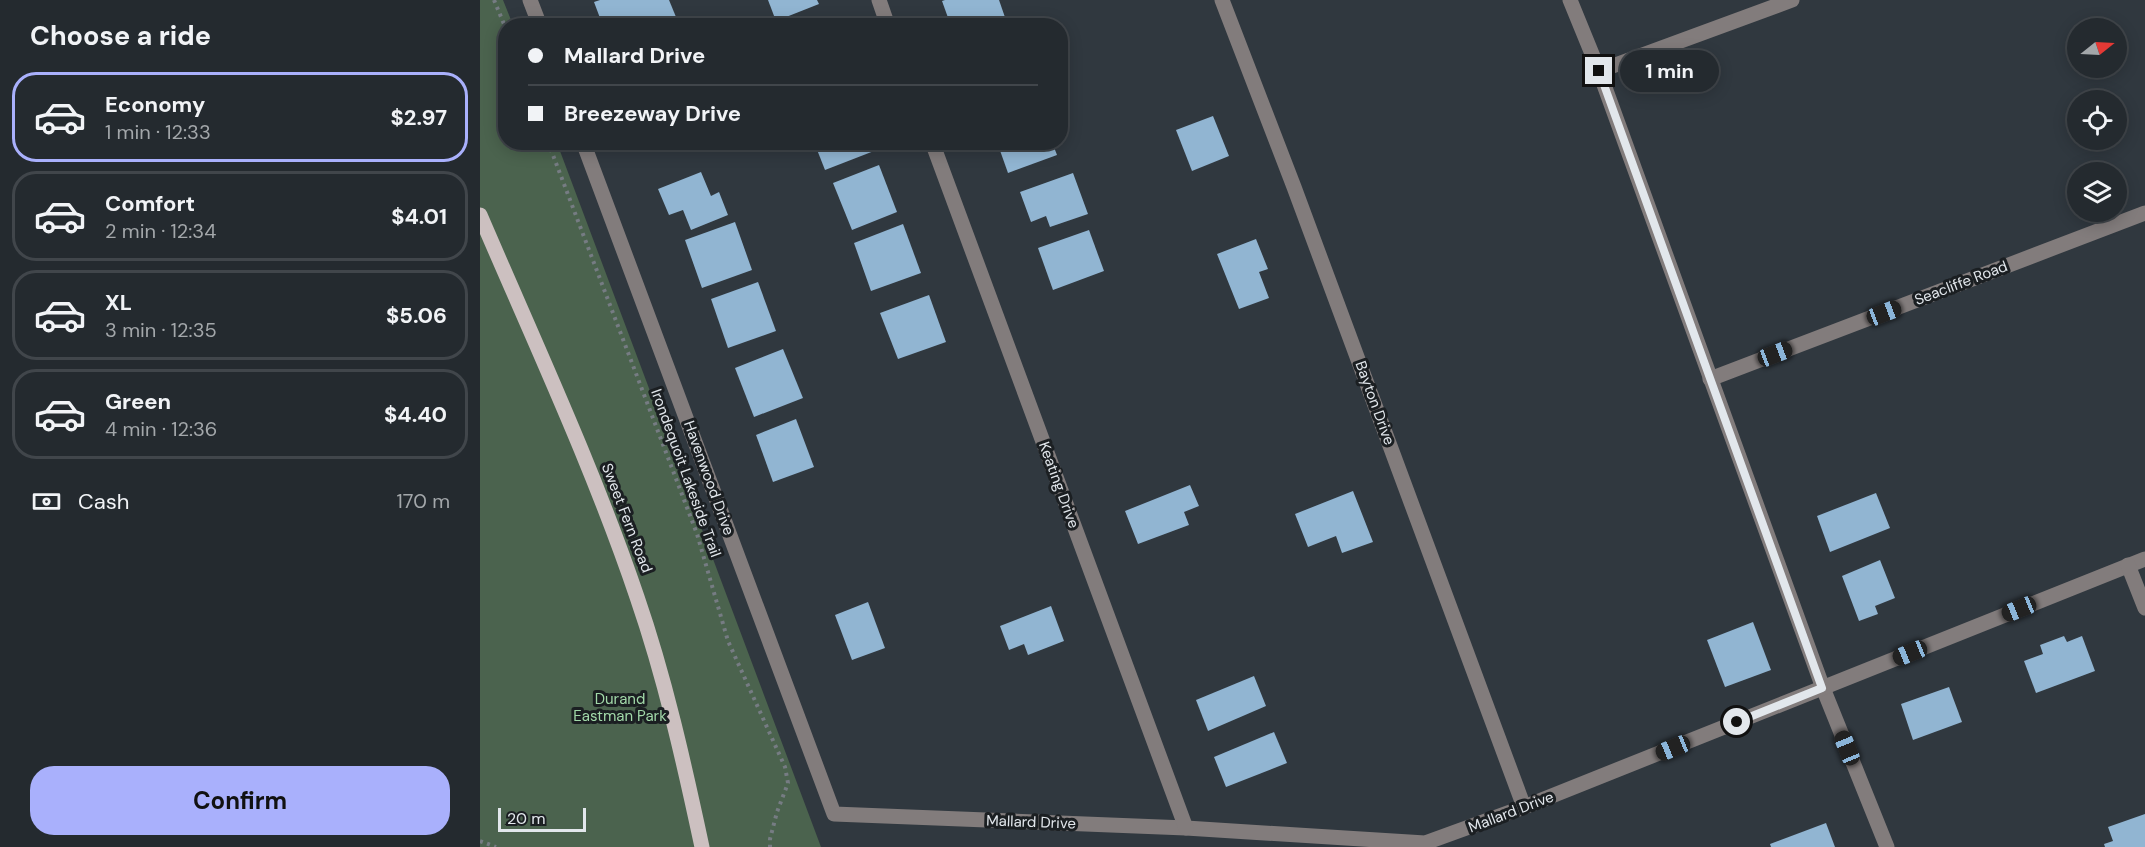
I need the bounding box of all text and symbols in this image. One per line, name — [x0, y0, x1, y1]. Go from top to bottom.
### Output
text: Choose a ride — [30, 18, 211, 53]
north arrow — [2067, 18, 2127, 78]
map controls — [2067, 18, 2127, 222]
text: Mallard Drive — [564, 41, 705, 70]
callout: 1 min — [1620, 50, 1719, 92]
route end — [1585, 57, 1612, 84]
text: 1 min — [1645, 58, 1694, 84]
icon: car — [33, 90, 87, 144]
text: Economy — [105, 90, 205, 119]
button: locate — [2067, 90, 2127, 150]
text: Breezeway Drive — [564, 99, 741, 128]
text: $2.97 — [391, 103, 447, 132]
text: 1 min · 12:33 — [105, 119, 211, 145]
button: layers — [2067, 162, 2127, 222]
icon: car — [33, 189, 87, 243]
text: Comfort — [105, 189, 195, 218]
text: $4.01 — [391, 202, 447, 231]
text: 2 min · 12:34 — [105, 218, 216, 244]
street label: Seacliffe Road — [1912, 256, 2010, 310]
icon: car — [33, 288, 87, 342]
text: XL — [105, 288, 132, 317]
car — [1864, 298, 1904, 328]
text: $5.06 — [386, 301, 447, 330]
text: 3 min · 12:35 — [105, 317, 217, 343]
car — [1755, 339, 1795, 369]
street label: Bayton Drive — [1351, 358, 1399, 448]
street label: Irondequoit Lakeside Trail — [646, 386, 726, 560]
icon: car — [33, 387, 87, 441]
text: Green — [105, 387, 171, 416]
text: $4.40 — [384, 400, 447, 429]
text: 4 min · 12:36 — [105, 416, 217, 442]
street label: Havenwood Drive — [679, 418, 739, 538]
street label: Keating Drive — [1034, 439, 1084, 531]
street label: Sweet Fern Road — [597, 460, 657, 576]
icon: cash — [30, 485, 63, 518]
text: Cash — [78, 487, 129, 516]
text: 170 m — [397, 488, 450, 514]
car — [1999, 594, 2039, 624]
car — [1890, 638, 1930, 668]
park label: Durand Eastman Park — [573, 689, 667, 726]
route start — [1723, 708, 1750, 735]
car — [1832, 728, 1862, 768]
car — [1653, 733, 1693, 763]
button: Confirm — [30, 766, 450, 835]
street label: Mallard Drive — [1465, 787, 1557, 837]
scale bar — [498, 805, 586, 832]
text: 20 m — [507, 808, 546, 829]
street label: Mallard Drive — [986, 810, 1076, 834]

